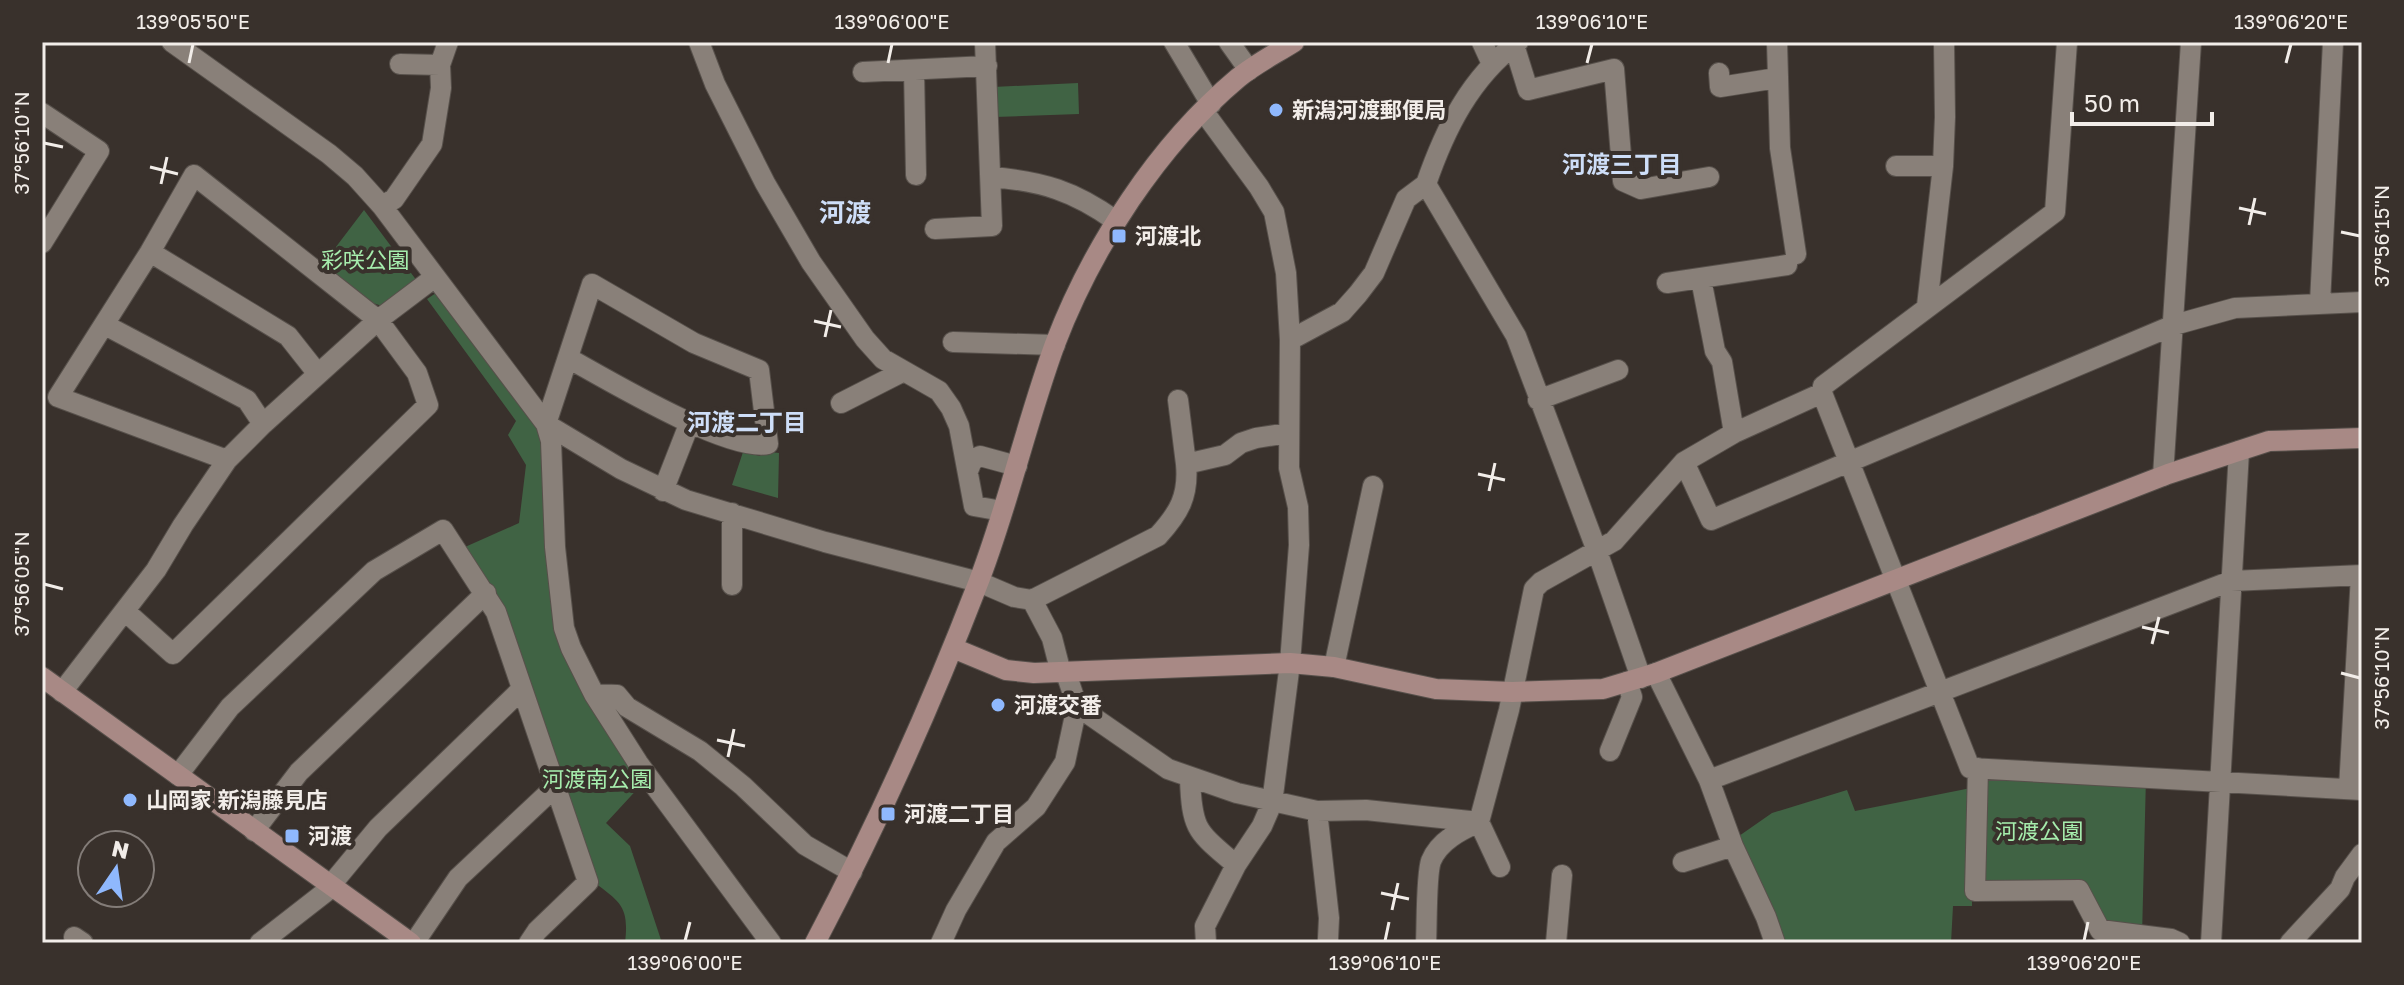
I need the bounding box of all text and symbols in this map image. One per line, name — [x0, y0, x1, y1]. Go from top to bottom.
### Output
text: 139°05'50"E — [136, 9, 250, 33]
text: 139°06'00"E — [835, 9, 950, 33]
text: 139°06'10"E — [1536, 9, 1648, 33]
text: 139°06'20"E — [2234, 9, 2348, 33]
scale bar — [2072, 76, 2212, 126]
text: 50 m — [2084, 88, 2140, 117]
text: 37°56'10"N — [9, 91, 33, 195]
place label: 新潟河渡郵便局 — [1292, 96, 1446, 123]
marker: 新潟河渡郵便局 — [1267, 101, 1285, 119]
district label: 河渡三丁目 — [1562, 149, 1682, 178]
text: 37°56'15"N — [2369, 185, 2393, 287]
district label: 河渡 — [819, 197, 871, 228]
place label: 河渡北 — [1135, 222, 1201, 249]
marker: 河渡北 — [1110, 227, 1128, 245]
park label: 彩咲公園 — [321, 246, 409, 273]
district label: 河渡二丁目 — [687, 407, 807, 436]
text: 37°56'05"N — [9, 531, 33, 637]
text: 37°56'10"N — [2369, 626, 2393, 730]
place label: 河渡交番 — [1014, 691, 1102, 718]
marker: 河渡交番 — [989, 696, 1007, 714]
park label: 河渡南公園 — [542, 765, 652, 792]
place label: 山岡家 新潟藤見店 — [146, 786, 328, 813]
marker: 山岡家 新潟藤見店 — [121, 791, 139, 809]
place label: 河渡二丁目 — [904, 800, 1014, 827]
marker: 河渡二丁目 — [879, 805, 897, 823]
park label: 河渡公園 — [1995, 817, 2083, 844]
place label: 河渡 — [308, 822, 352, 849]
marker: 河渡 — [283, 827, 301, 845]
north arrow — [76, 829, 156, 909]
text: N — [109, 834, 132, 864]
text: 139°06'00"E — [628, 950, 743, 974]
text: 139°06'10"E — [1329, 950, 1441, 974]
text: 139°06'20"E — [2027, 950, 2141, 974]

